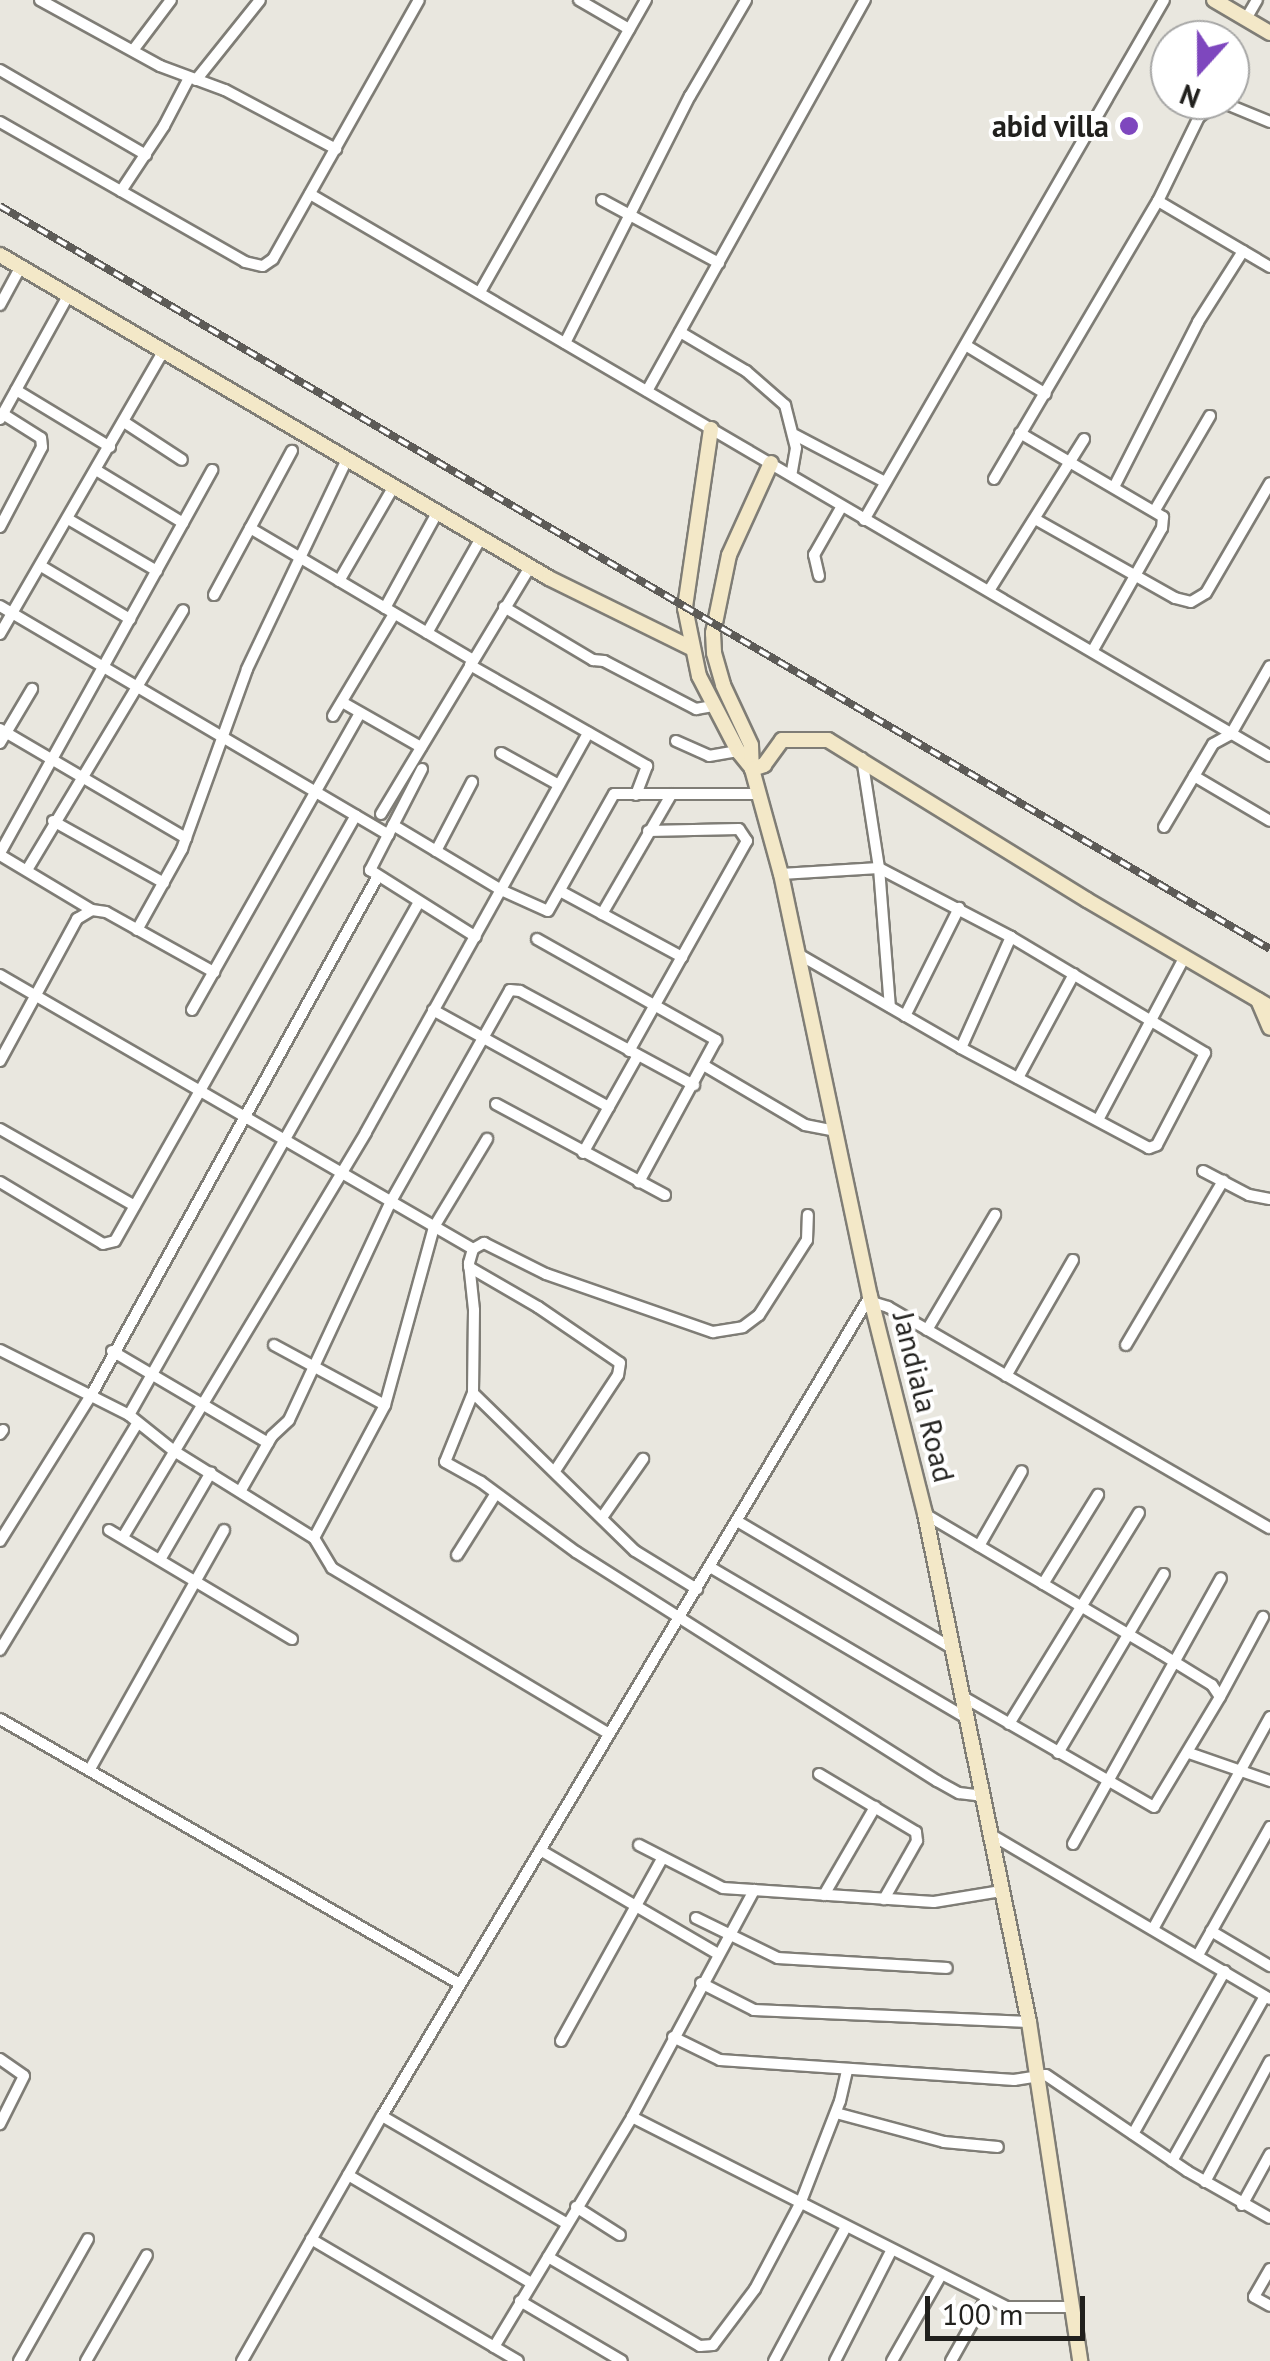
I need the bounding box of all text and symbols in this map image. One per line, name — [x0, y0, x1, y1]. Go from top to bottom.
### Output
north arrow — [1150, 20, 1250, 120]
text: N — [1175, 76, 1205, 117]
place label: abid villa — [991, 108, 1109, 144]
marker: abid villa — [1118, 115, 1140, 137]
street label: Jandiala Road — [885, 1308, 963, 1486]
scale bar — [930, 2276, 1090, 2338]
text: 100 m — [942, 2294, 1023, 2333]

